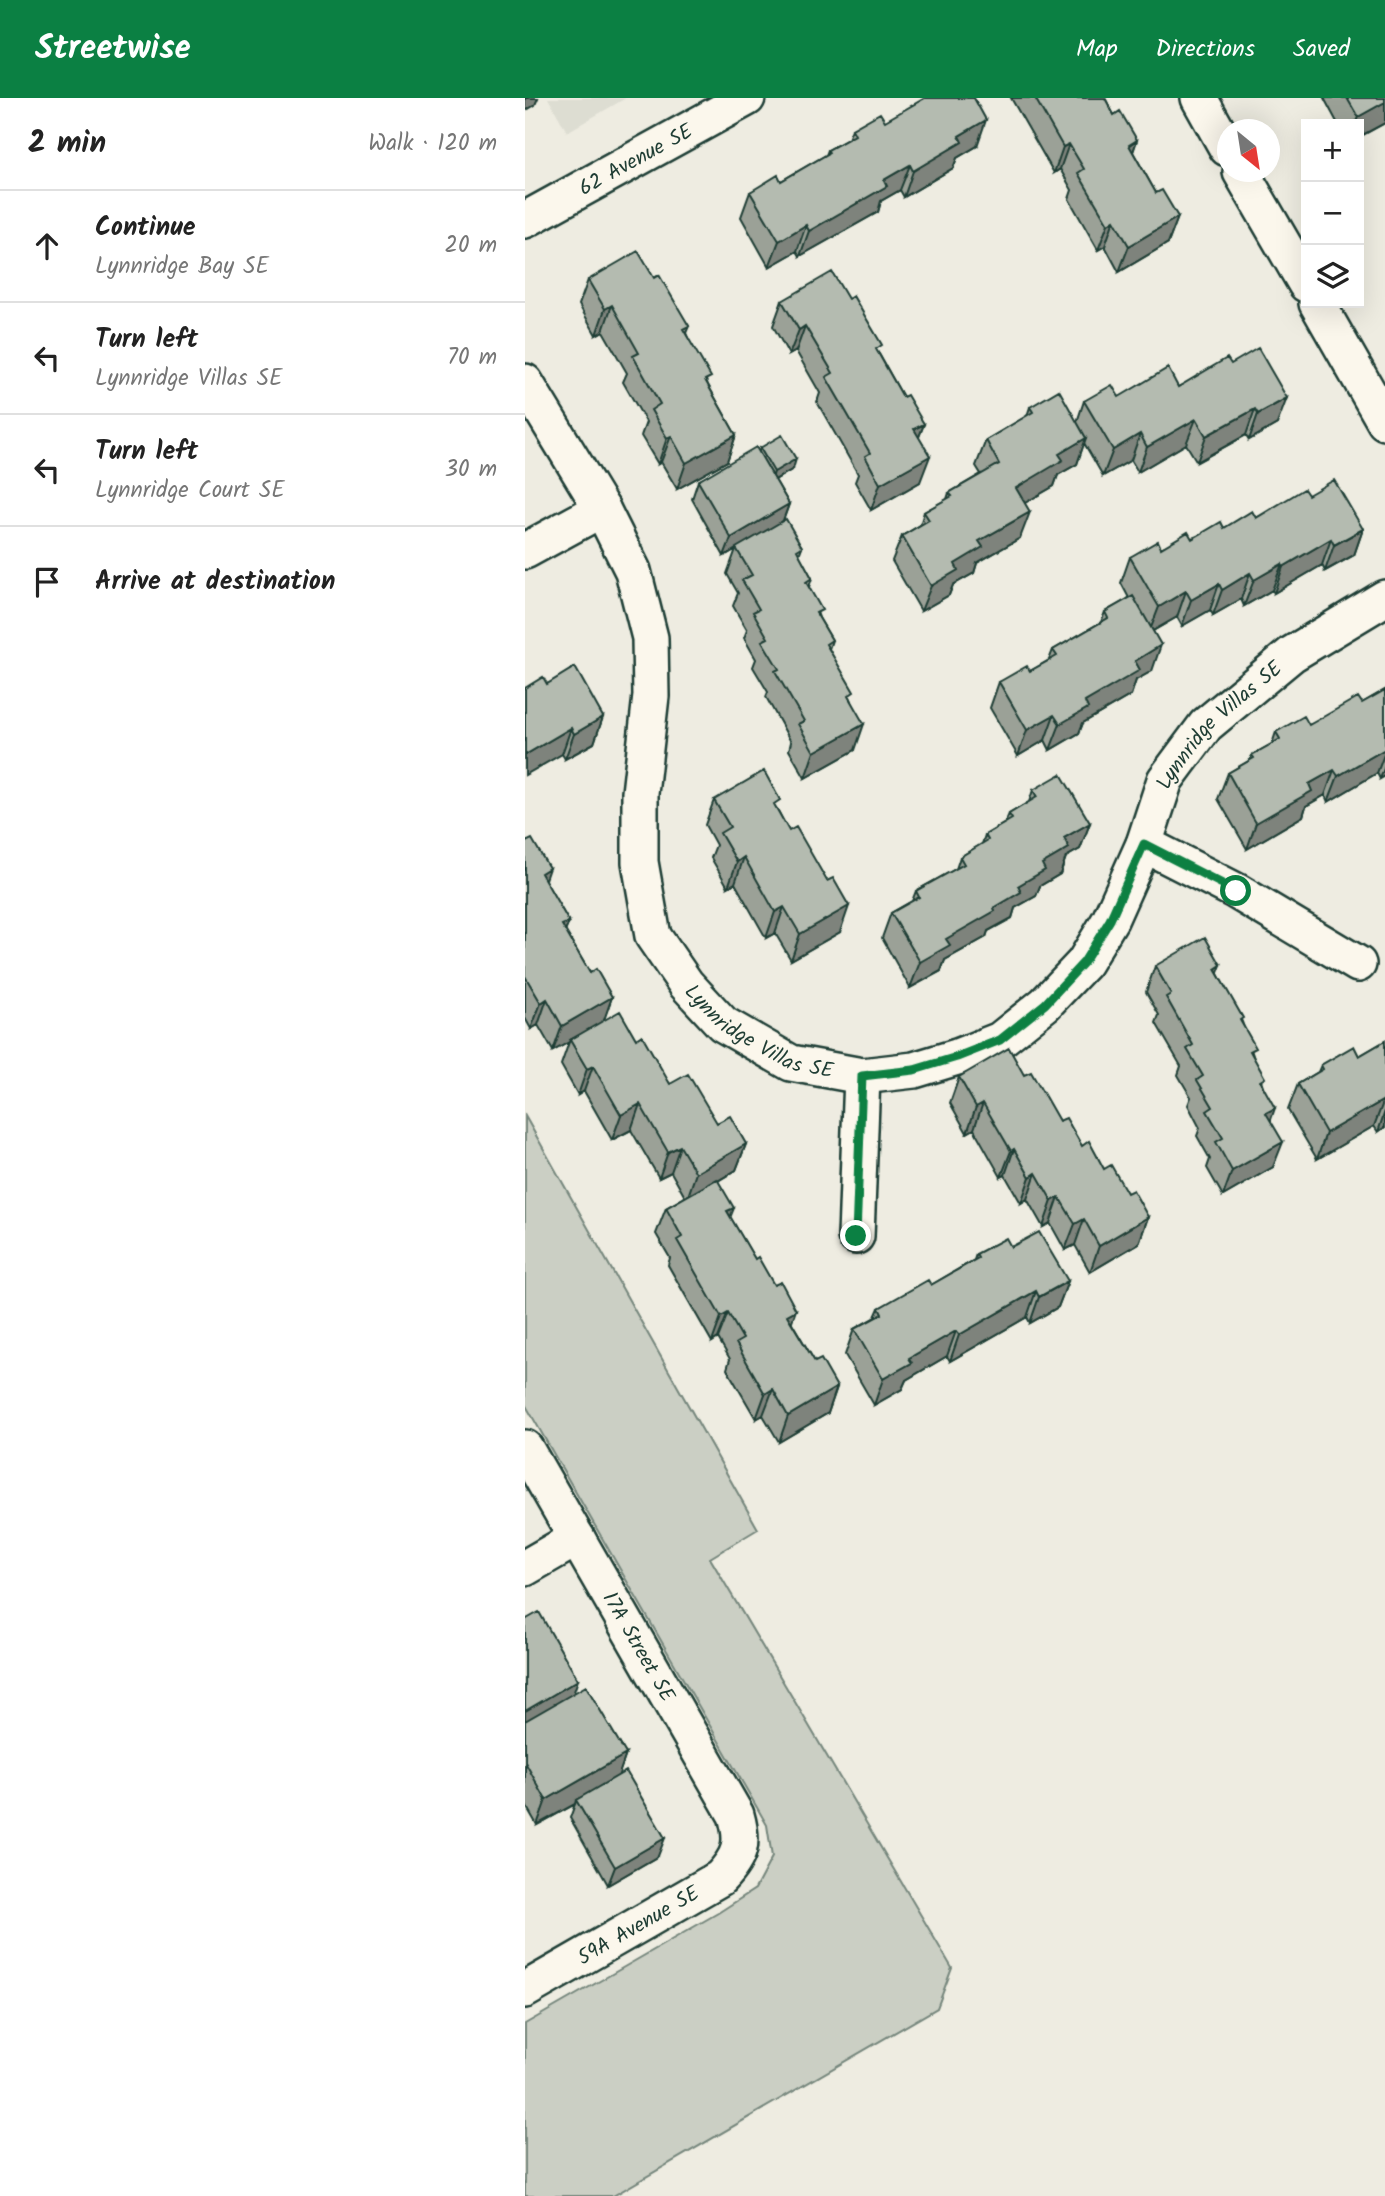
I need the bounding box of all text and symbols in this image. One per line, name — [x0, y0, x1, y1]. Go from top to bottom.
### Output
text: Streetwise — [35, 23, 191, 76]
text: Map — [1076, 30, 1118, 69]
text: Directions — [1156, 30, 1255, 69]
text: Saved — [1293, 30, 1350, 69]
street label: 62 Avenue SE — [573, 115, 700, 205]
north arrow — [1217, 119, 1280, 182]
map controls — [1301, 119, 1364, 308]
button: + — [1301, 119, 1364, 182]
text: 2 min — [28, 120, 106, 168]
text: Walk · 120 m — [368, 126, 497, 162]
button: − — [1301, 182, 1364, 245]
text: Continue — [95, 207, 196, 249]
icon: ahead — [28, 227, 66, 265]
text: 20 m — [445, 228, 497, 264]
button: layers — [1301, 245, 1364, 308]
text: Lynnridge Bay SE — [95, 249, 269, 285]
text: Turn left — [95, 319, 198, 361]
icon: left — [28, 339, 66, 377]
text: 70 m — [447, 340, 497, 376]
text: Lynnridge Villas SE — [95, 361, 282, 397]
text: Turn left — [95, 431, 198, 473]
icon: left — [28, 451, 66, 489]
text: 30 m — [445, 452, 497, 488]
text: Lynnridge Court SE — [95, 473, 285, 509]
text: Arrive at destination — [95, 561, 335, 603]
icon: arrive — [28, 563, 66, 601]
street label: Lynnridge Villas SE — [1148, 653, 1291, 793]
route start — [1220, 875, 1251, 906]
street label: Lynnridge Villas SE — [676, 977, 836, 1089]
route end — [840, 1220, 871, 1251]
street label: 17A Street SE — [593, 1586, 683, 1709]
street label: 59A Avenue SE — [571, 1878, 707, 1975]

